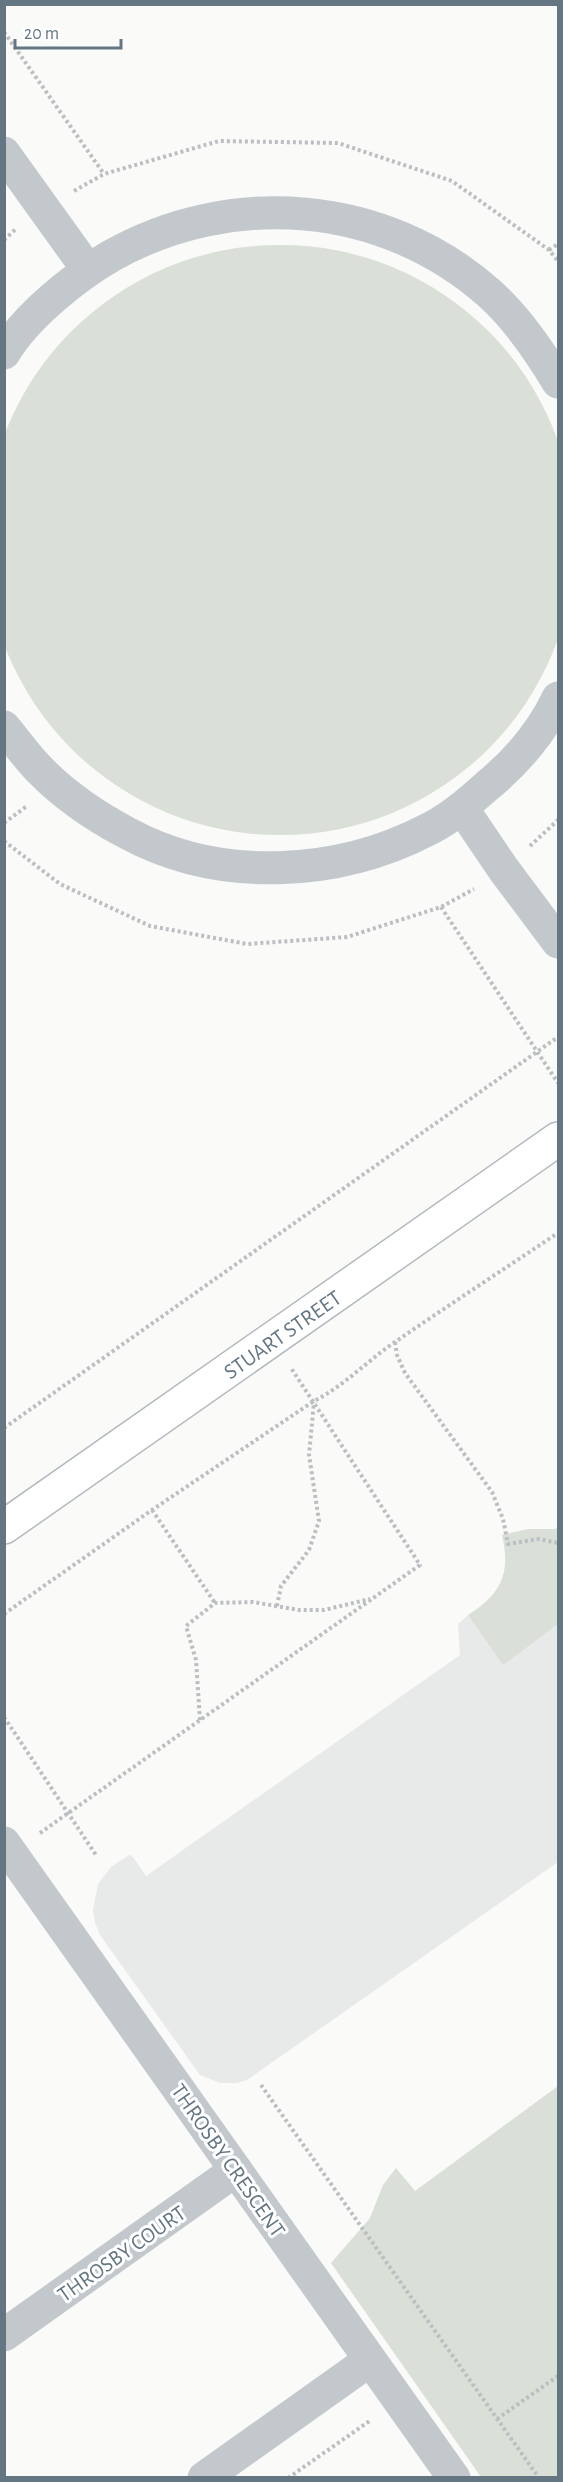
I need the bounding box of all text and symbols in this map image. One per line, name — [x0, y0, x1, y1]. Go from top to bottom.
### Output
scale bar — [15, 12, 122, 50]
text: 20 m — [24, 25, 59, 43]
street label: STUART STREET — [220, 1286, 345, 1383]
street label: THROSBY CRESCENT — [167, 2080, 289, 2241]
street label: THROSBY COURT — [54, 2201, 190, 2306]

